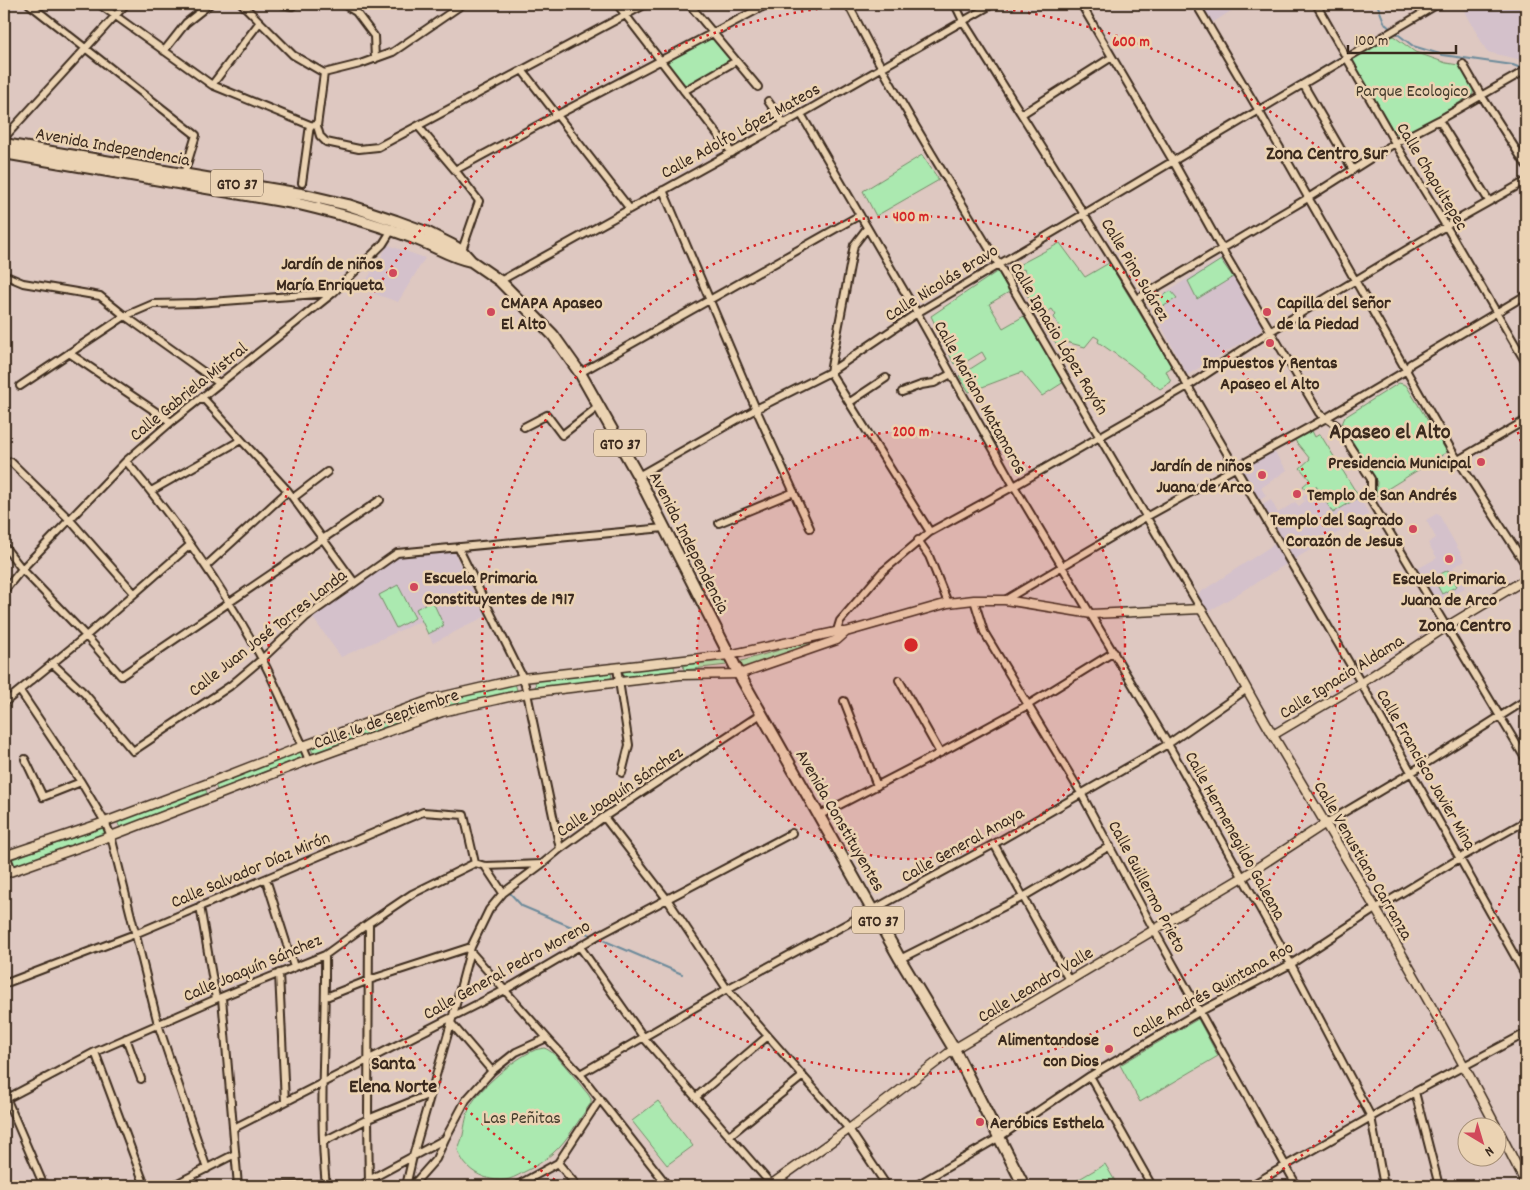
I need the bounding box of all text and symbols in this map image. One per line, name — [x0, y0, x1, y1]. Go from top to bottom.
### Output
scale bar — [1348, 22, 1455, 54]
text: 100 m — [1355, 31, 1388, 53]
text: 600 m — [1112, 32, 1150, 54]
street label: Calle Adolfo López Mateos — [657, 78, 825, 186]
park label: Parque Ecologico — [1355, 80, 1469, 105]
street label: Calle Chapultepec — [1389, 119, 1473, 236]
street label: Avenida Independencia — [33, 123, 192, 174]
district label: Zona Centro Sur — [1266, 141, 1389, 169]
road number: GTO 37 — [211, 170, 263, 197]
text: 400 m — [893, 207, 929, 229]
street label: Calle Pino Suárez — [1093, 214, 1175, 327]
street label: Calle Nicolás Bravo — [881, 239, 1004, 329]
place label: Jardín de niños María Enriqueta — [276, 253, 384, 299]
street label: Calle Ignacio López Rayón — [1002, 258, 1113, 420]
marker: Jardín de niños María Enriqueta — [387, 267, 399, 279]
place label: CMAPA Apaseo El Alto — [501, 292, 602, 338]
place label: Capilla del Señor de la Piedad — [1277, 292, 1391, 338]
marker: CMAPA Apaseo El Alto — [485, 306, 497, 318]
marker: Capilla del Señor de la Piedad — [1261, 306, 1273, 318]
street label: Calle Mariano Matamoros — [926, 317, 1032, 480]
street label: Calle Gabriela Mistral — [125, 337, 255, 448]
marker: Impuestos y Rentas Apaseo el Alto — [1264, 337, 1276, 349]
place label: Impuestos y Rentas Apaseo el Alto — [1203, 352, 1338, 398]
district label: Apaseo el Alto — [1329, 418, 1451, 449]
text: 200 m — [893, 422, 929, 444]
road number: GTO 37 — [594, 429, 646, 456]
place label: Presidencia Municipal — [1328, 452, 1472, 477]
place label: Jardín de niños Juana de Arco — [1150, 455, 1252, 501]
marker: Presidencia Municipal — [1475, 456, 1487, 468]
street label: Avenida Independencia — [641, 468, 735, 619]
marker: Jardín de niños Juana de Arco — [1256, 469, 1268, 481]
place label: Templo de San Andrés — [1307, 484, 1458, 509]
marker: Templo de San Andrés — [1291, 488, 1303, 500]
place label: Templo del Sagrado Corazón de Jesus — [1270, 509, 1403, 555]
marker: Templo del Sagrado Corazón de Jesus — [1407, 523, 1419, 535]
marker: Escuela Primaria Juana de Arco — [1443, 553, 1455, 565]
street label: Calle Juan José Torres Landa — [184, 564, 353, 704]
place label: Escuela Primaria Constituyentes de 1917 — [424, 567, 575, 613]
place label: Escuela Primaria Juana de Arco — [1393, 568, 1506, 614]
marker: Escuela Primaria Constituyentes de 1917 — [408, 581, 420, 593]
district label: Zona Centro — [1419, 613, 1511, 641]
street label: Calle Ignacio Aldama — [1275, 629, 1410, 727]
centre of rings — [902, 636, 920, 654]
street label: Calle 16 de Septiembre — [311, 684, 463, 757]
street label: Calle Francisco Javier Mina — [1369, 685, 1481, 856]
street label: Calle Joaquín Sánchez — [552, 741, 689, 845]
street label: Avenida Constituyentes — [788, 745, 890, 897]
street label: Calle Hermenegildo Galeana — [1177, 747, 1291, 926]
street label: Calle Venustiano Carranza — [1306, 777, 1418, 946]
street label: Calle General Anaya — [897, 802, 1030, 890]
street label: Calle Guillermo Prieto — [1100, 817, 1191, 958]
street label: Calle Salvador Díaz Mirón — [168, 826, 334, 916]
road number: GTO 37 — [852, 906, 904, 934]
street label: Calle General Pedro Moreno — [419, 915, 595, 1028]
street label: Calle Joaquín Sánchez — [180, 929, 326, 1010]
street label: Calle Andrés Quintana Roo — [1128, 936, 1299, 1046]
street label: Calle Leandro Valle — [974, 942, 1099, 1031]
place label: Alimentandose con Dios — [998, 1029, 1099, 1075]
marker: Alimentandose con Dios — [1103, 1043, 1115, 1055]
district label: Santa Elena Norte — [349, 1051, 437, 1102]
park label: Las Peñitas — [483, 1107, 561, 1132]
place label: Aeróbics Esthela — [990, 1112, 1104, 1137]
marker: Aeróbics Esthela — [974, 1116, 986, 1128]
north arrow — [1458, 1118, 1508, 1168]
text: N — [1480, 1141, 1498, 1161]

